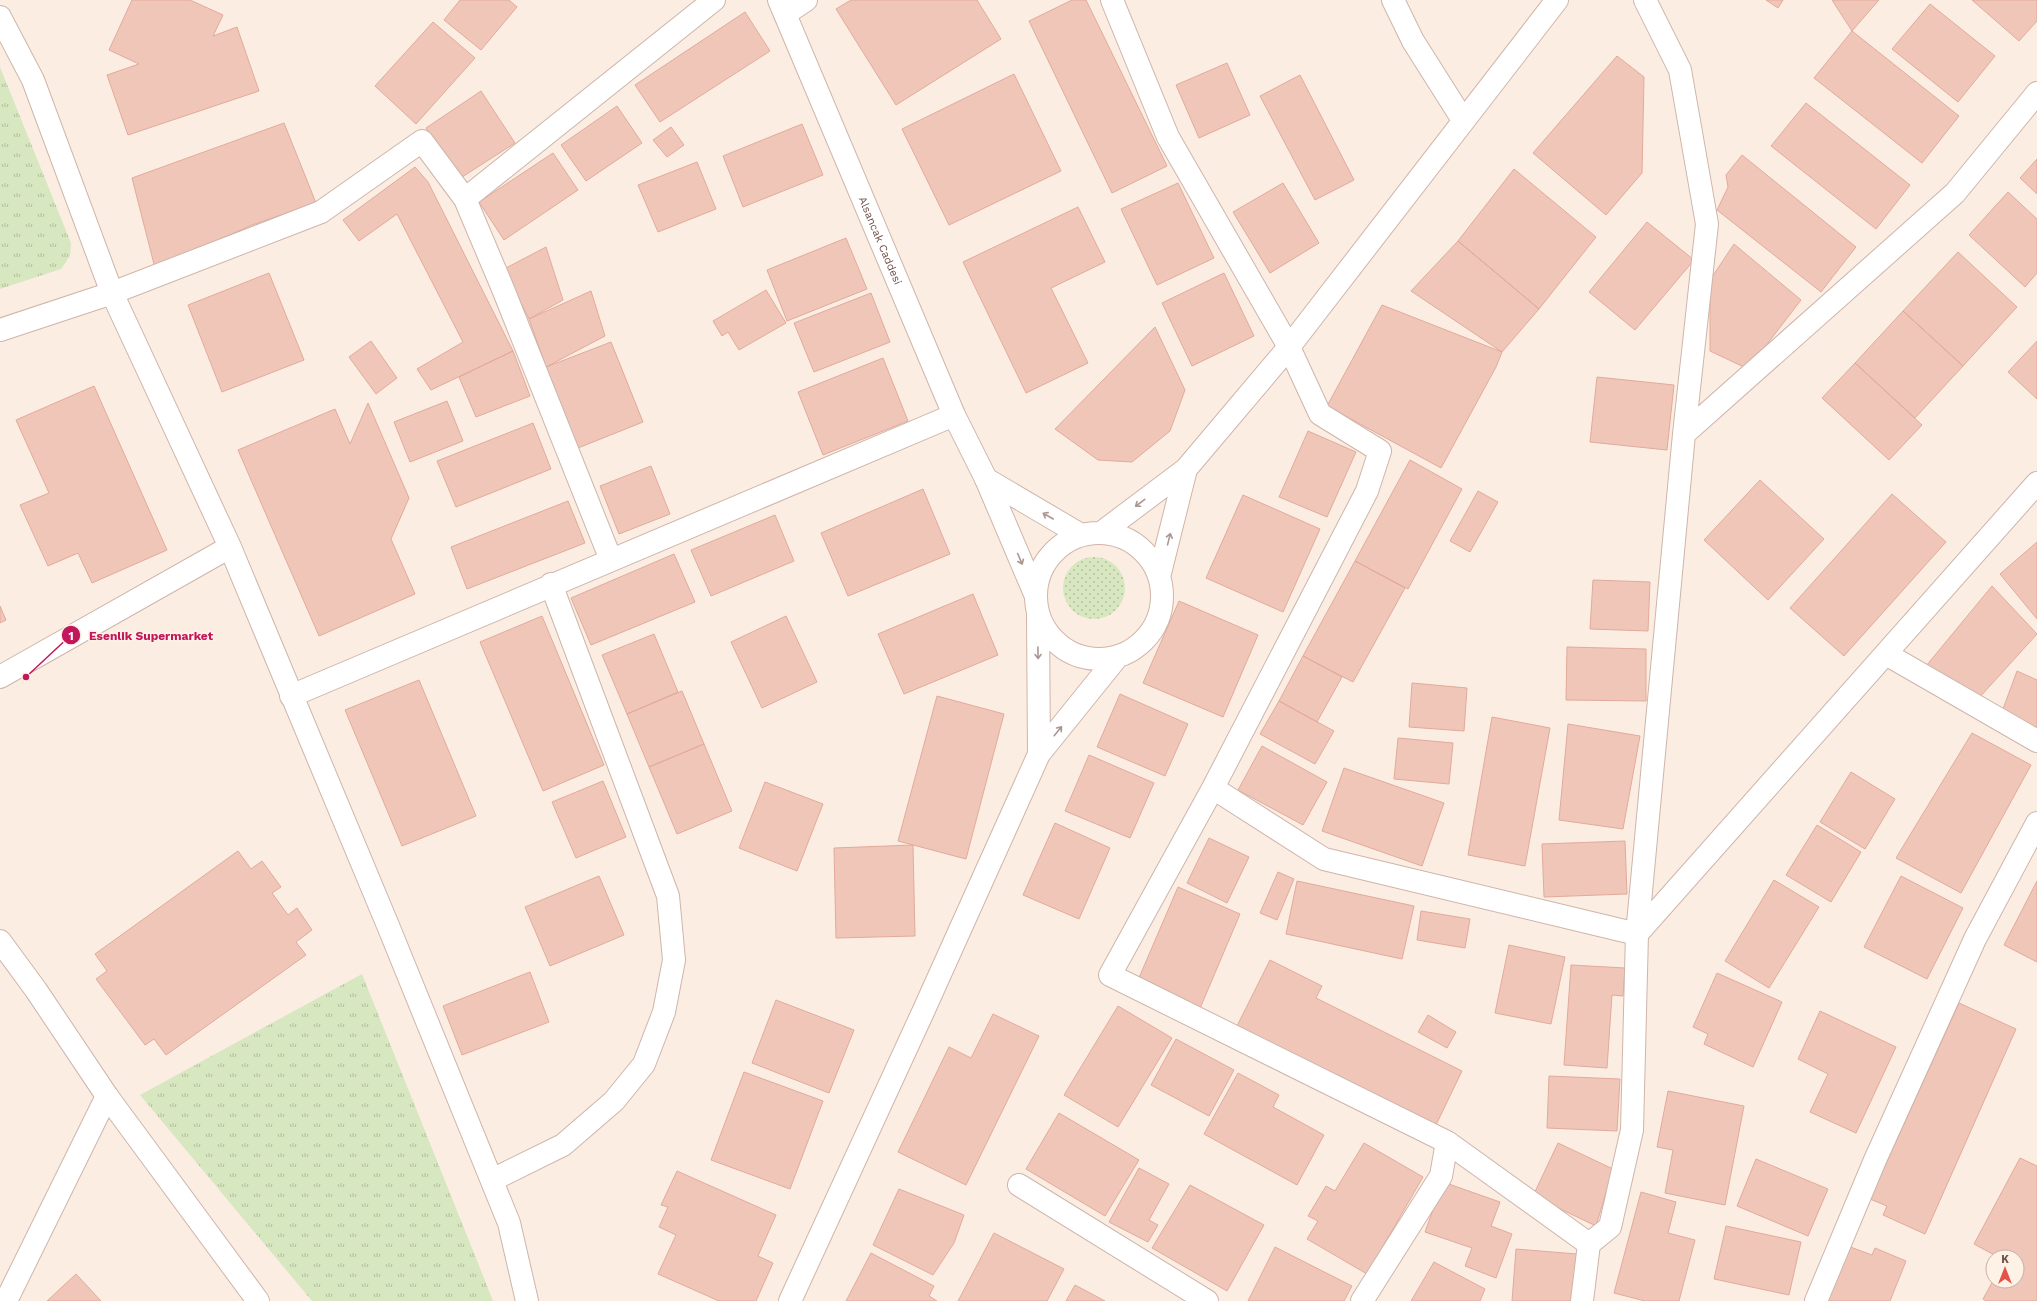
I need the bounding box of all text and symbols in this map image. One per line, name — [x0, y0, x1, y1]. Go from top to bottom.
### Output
street label: Alsancak Caddesi — [856, 194, 905, 287]
one-way arrow — [1135, 499, 1146, 507]
one-way arrow — [1042, 511, 1054, 519]
one-way arrow — [1166, 533, 1173, 546]
one-way arrow — [1017, 553, 1024, 565]
callout: Esenlik Supermarket — [61, 623, 221, 647]
text: 1 — [68, 629, 74, 643]
text: Esenlik Supermarket — [89, 629, 214, 643]
one-way arrow — [1034, 646, 1042, 659]
one-way arrow — [1054, 725, 1062, 736]
north arrow — [1985, 1249, 2025, 1289]
text: K — [2001, 1253, 2009, 1266]

